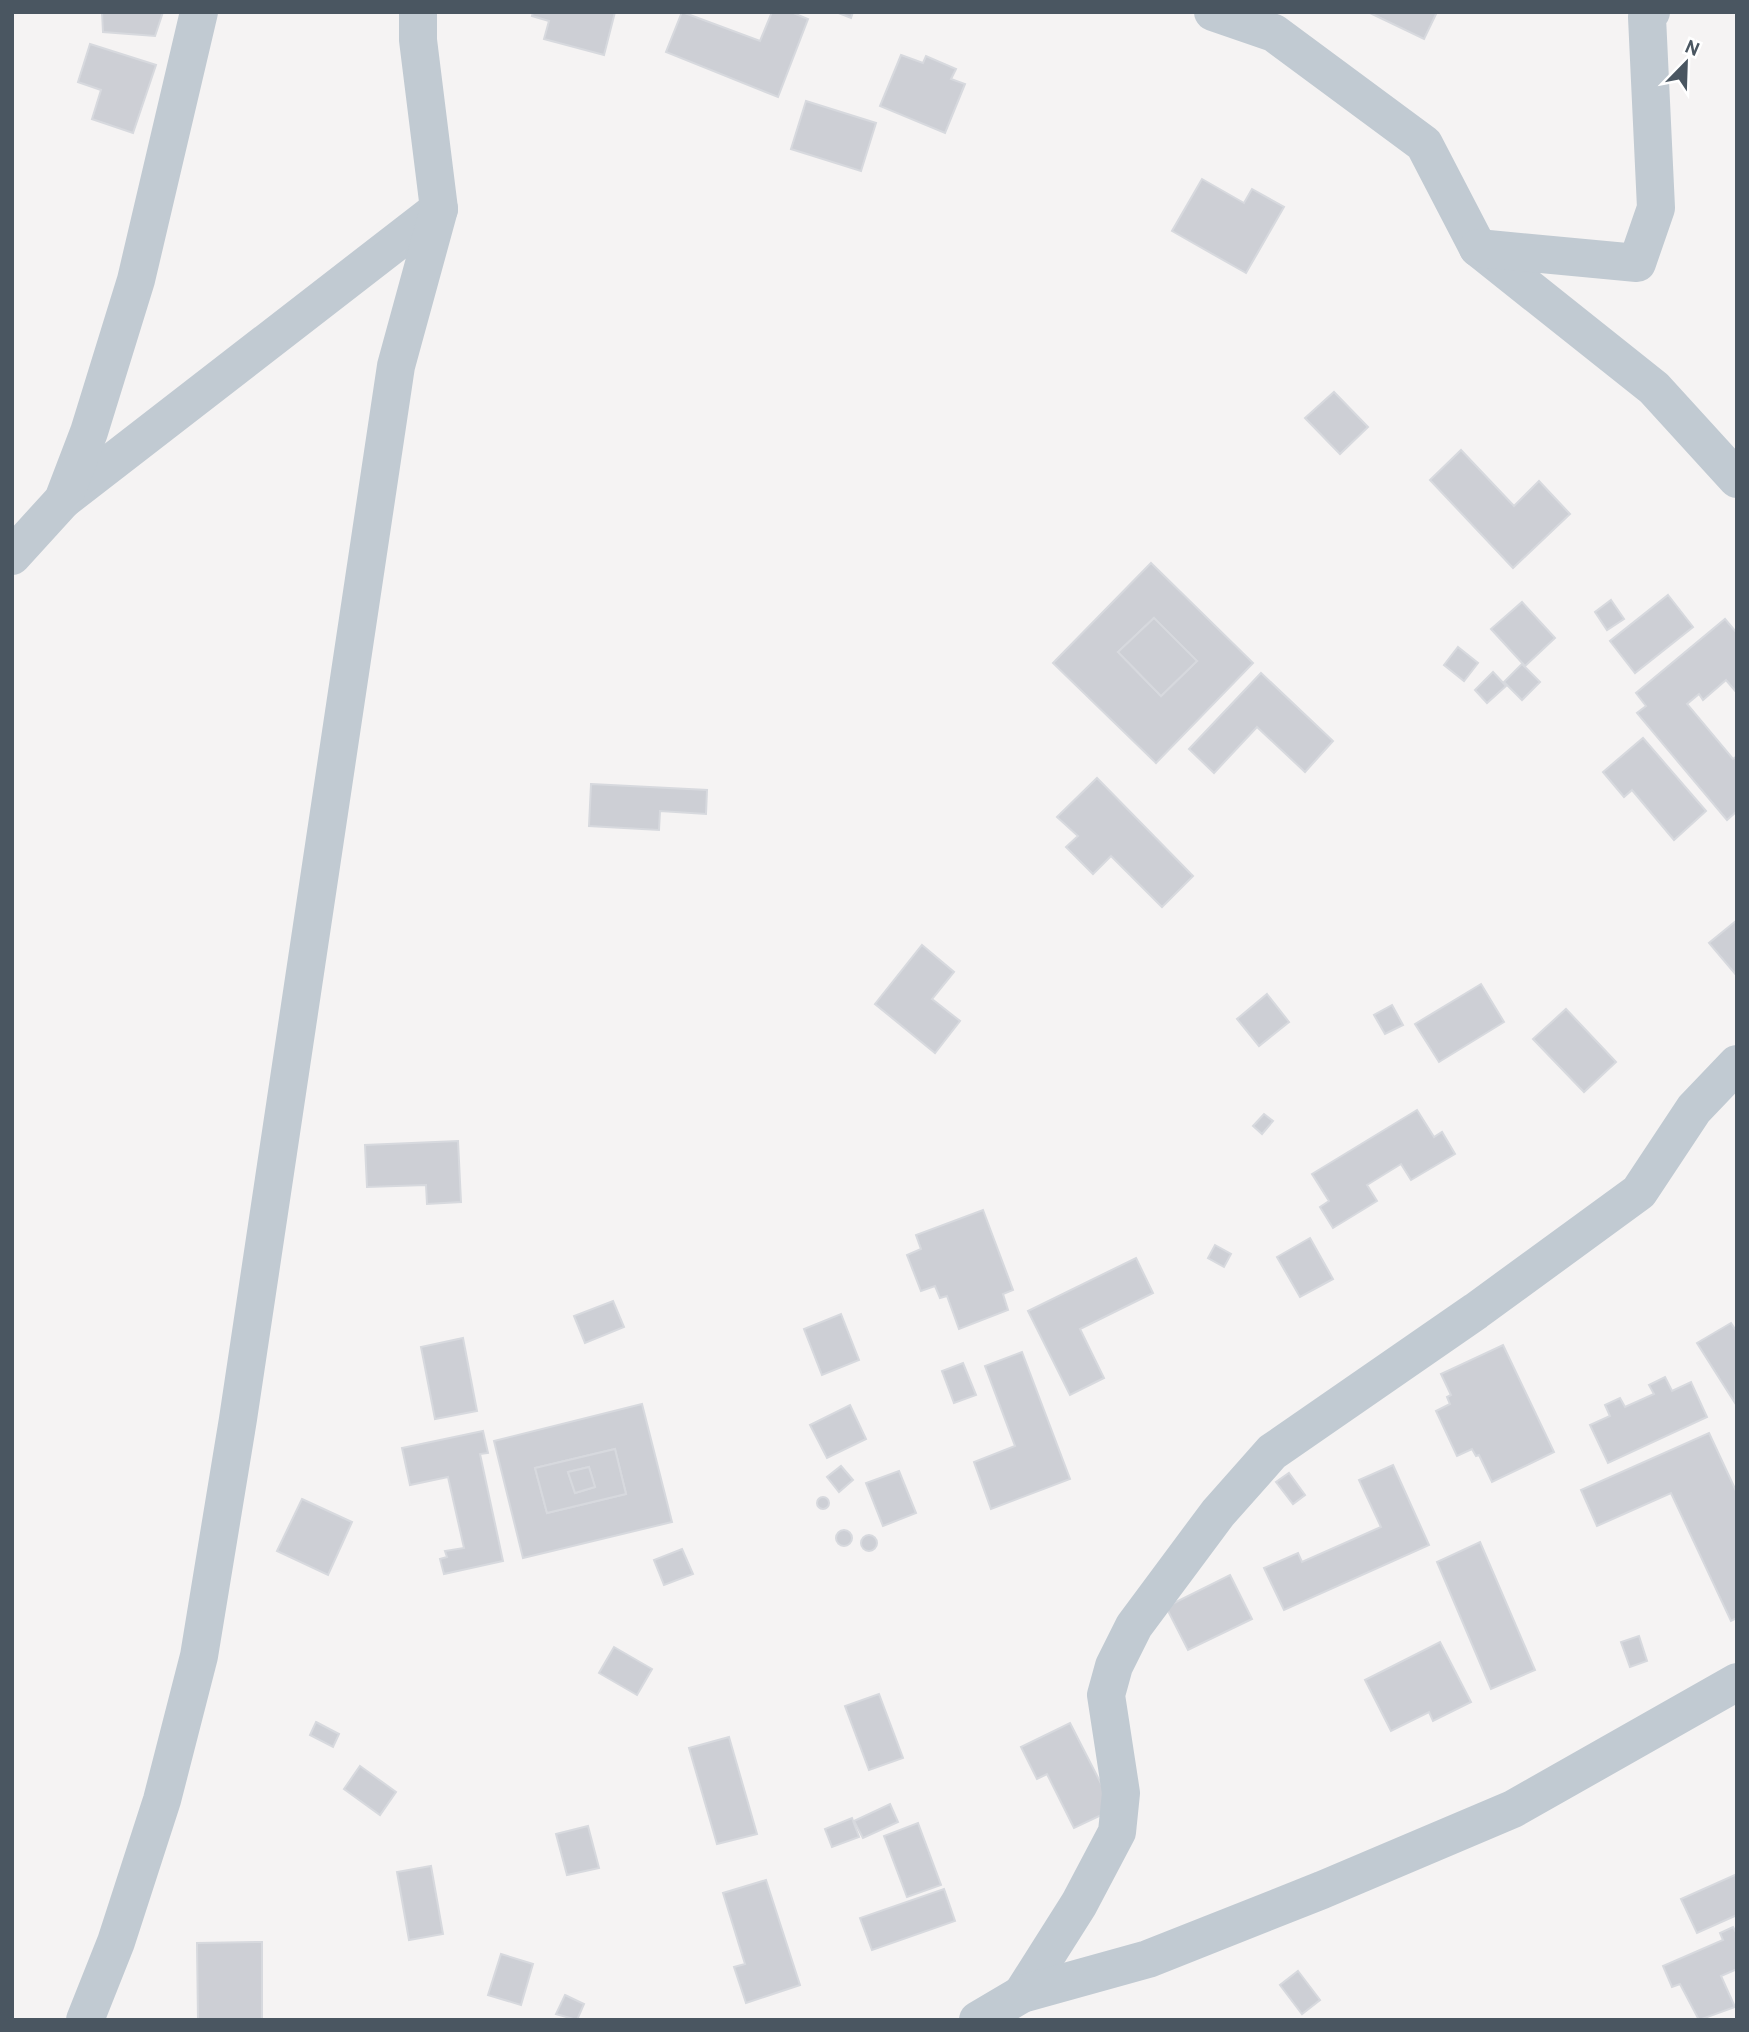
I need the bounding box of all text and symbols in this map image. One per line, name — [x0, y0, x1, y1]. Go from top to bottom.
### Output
north arrow — [1651, 28, 1721, 98]
text: N — [1681, 35, 1703, 63]

